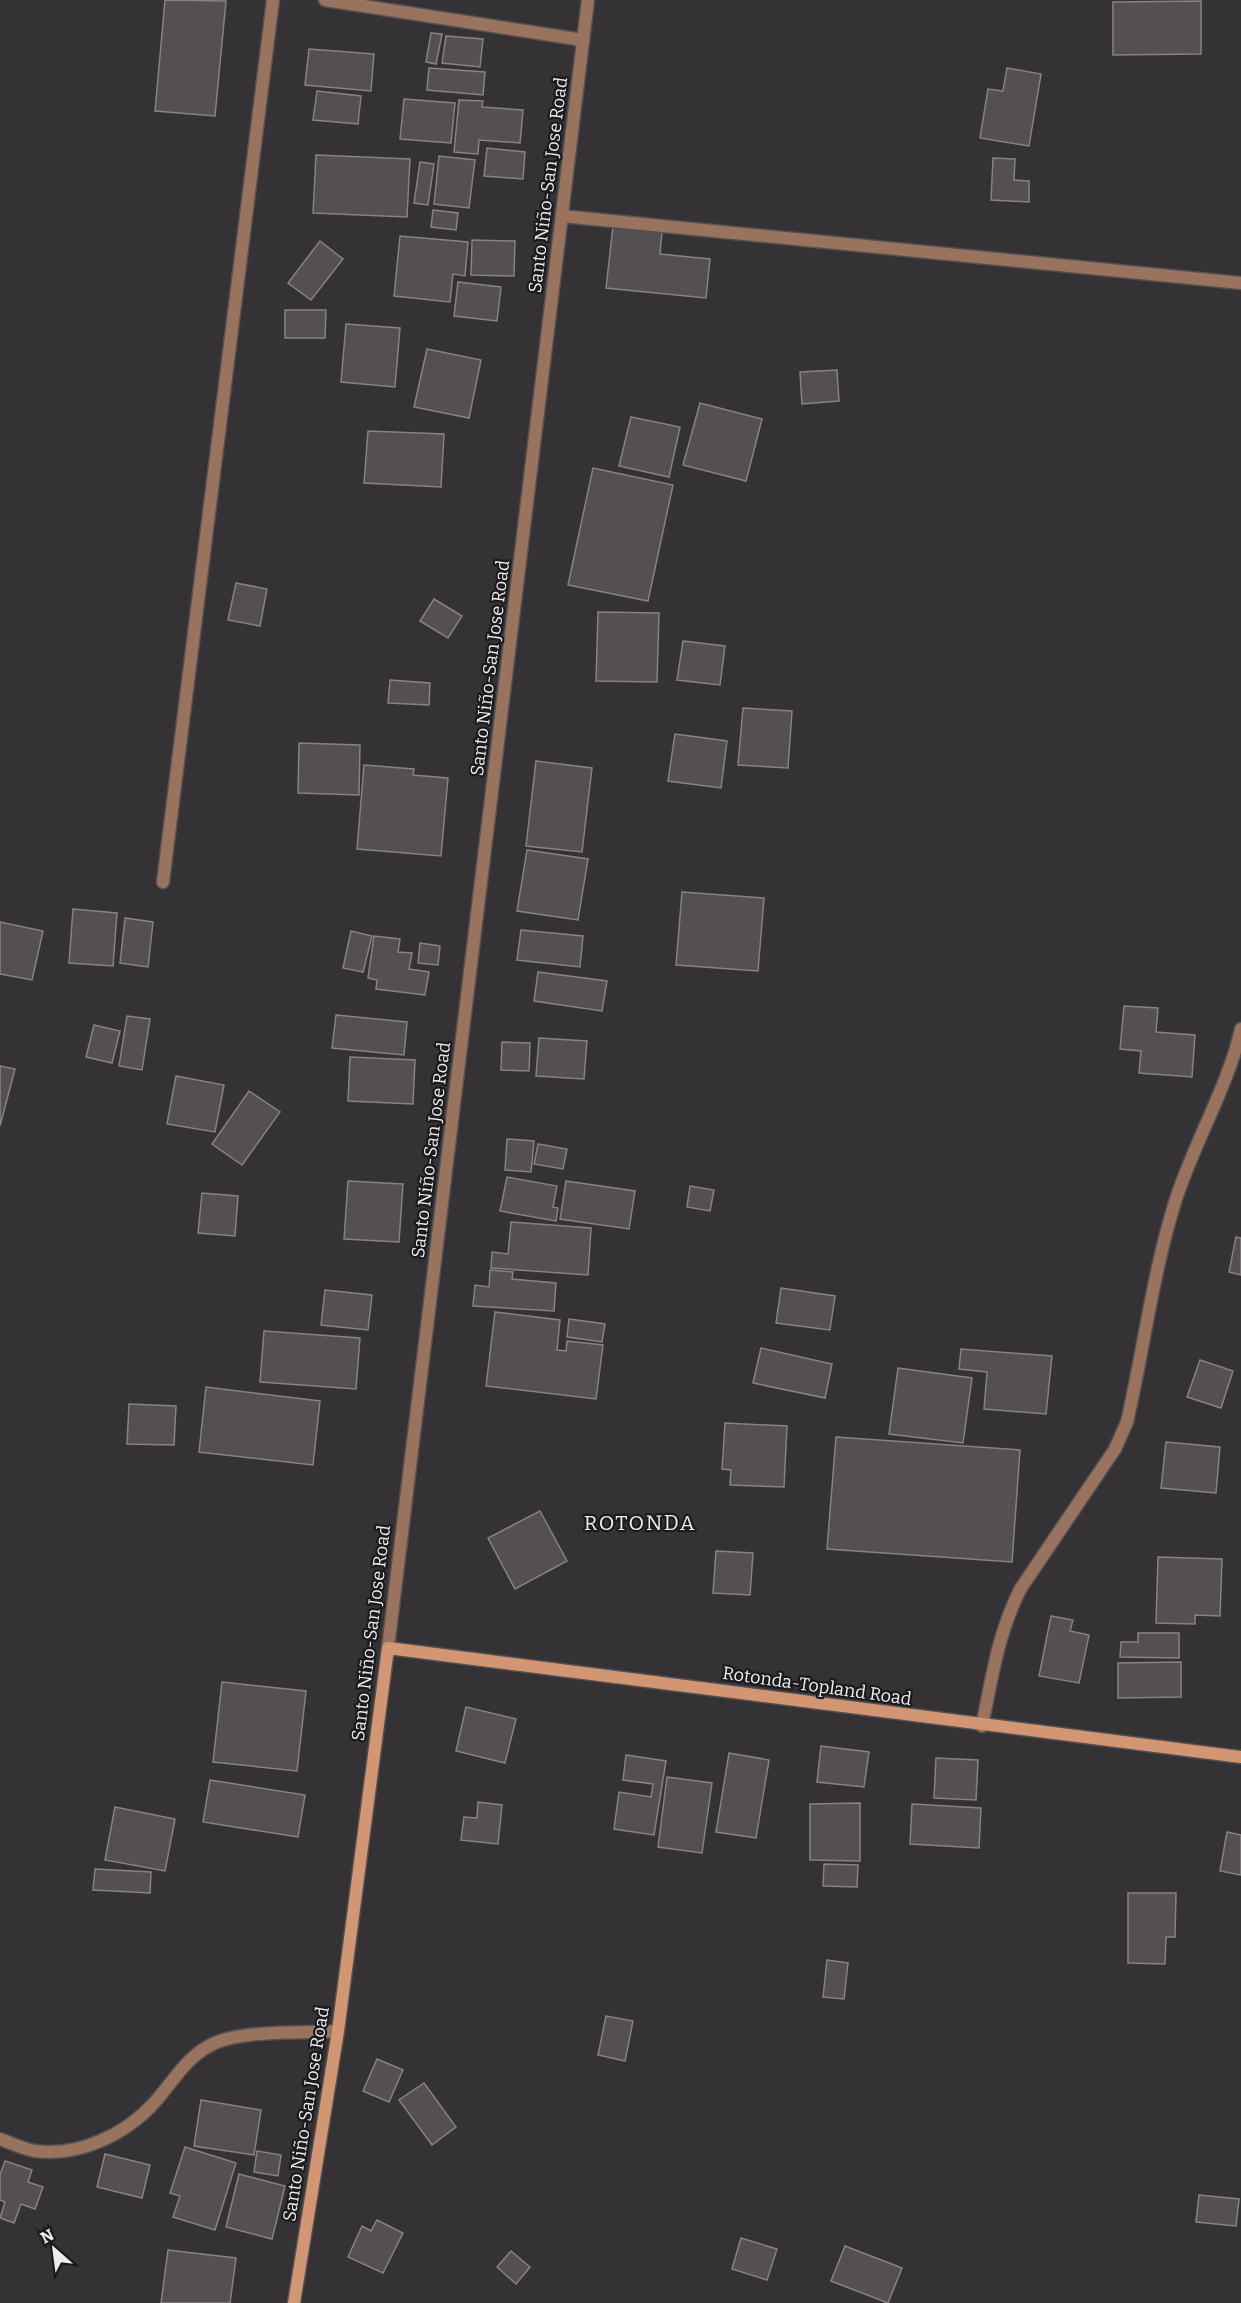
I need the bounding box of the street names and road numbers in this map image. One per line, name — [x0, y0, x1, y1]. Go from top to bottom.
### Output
street label: Santo Niño-San Jose Road — [524, 76, 572, 294]
street label: Santo Niño-San Jose Road — [466, 559, 514, 777]
street label: Santo Niño-San Jose Road — [407, 1041, 455, 1259]
street label: Santo Niño-San Jose Road — [347, 1524, 395, 1742]
street label: Rotonda-Topland Road — [721, 1662, 913, 1710]
street label: Santo Niño-San Jose Road — [278, 2005, 334, 2223]

